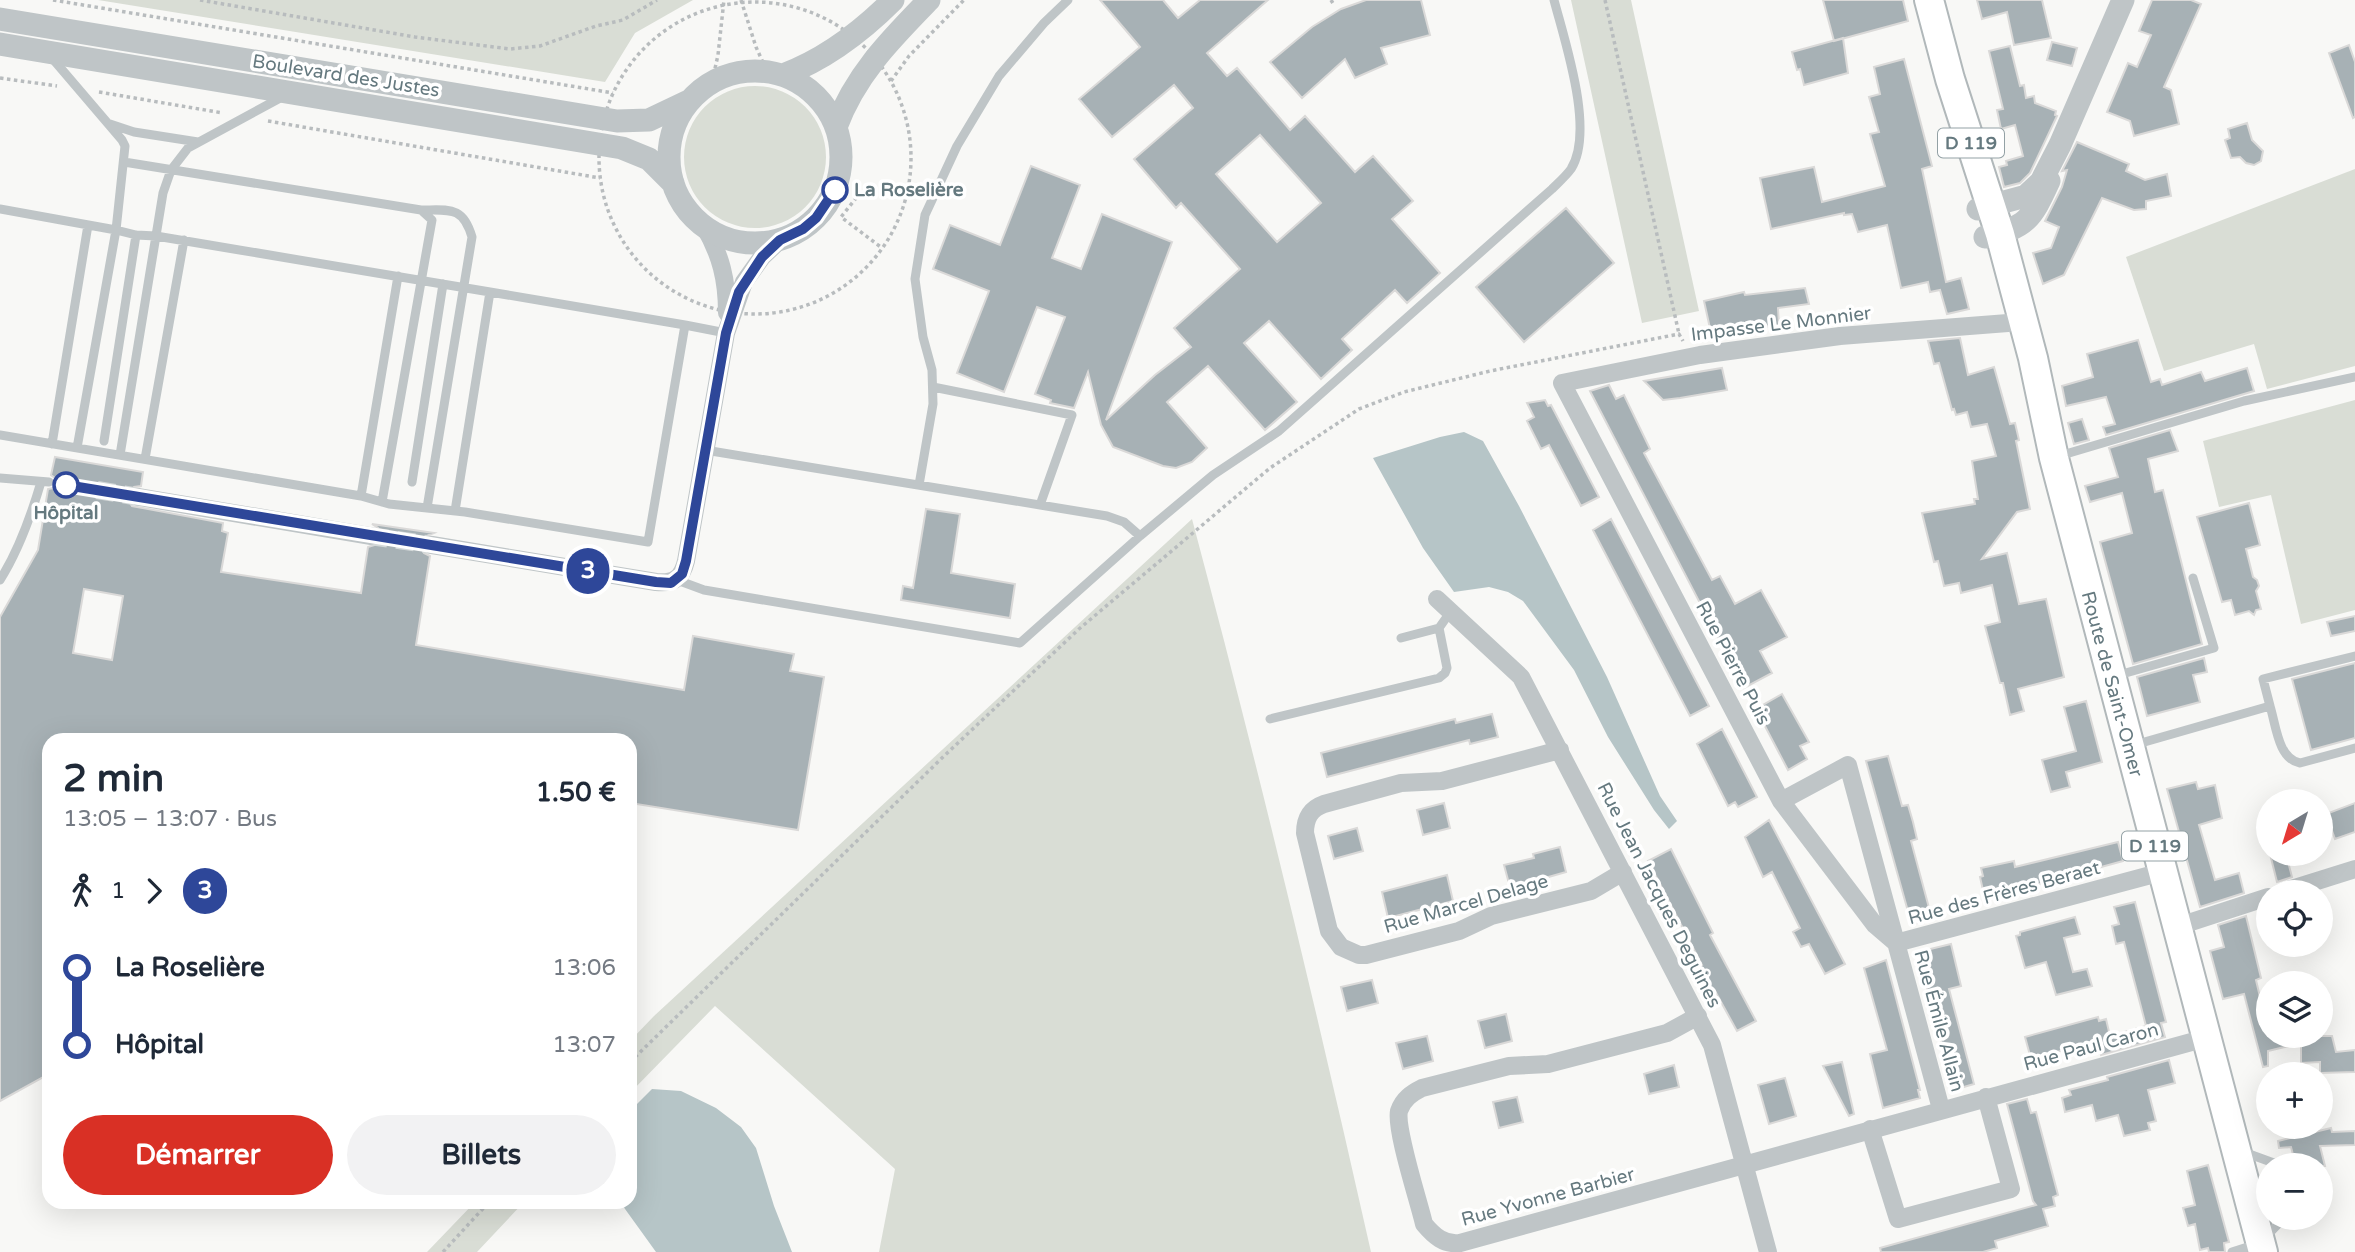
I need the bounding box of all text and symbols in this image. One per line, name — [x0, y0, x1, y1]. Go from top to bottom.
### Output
street label: Boulevard des Justes — [251, 50, 441, 102]
road number: D 119 — [1938, 128, 2004, 158]
marker: La Roselière — [822, 177, 848, 203]
place label: La Roselière — [854, 179, 964, 201]
street label: Impasse Le Monnier — [1690, 302, 1873, 346]
marker: Hôpital — [53, 472, 79, 498]
place label: Hôpital — [33, 502, 99, 525]
line badge: 3 — [565, 548, 611, 594]
text: 3 — [580, 556, 596, 585]
street label: Route de Saint-Omer — [2077, 589, 2148, 780]
street label: Rue Pierre Puis — [1691, 597, 1775, 729]
text: 2 min — [63, 756, 164, 802]
text: 1.50 € — [536, 777, 616, 808]
street label: Rue Jean Jacques Deguines — [1592, 779, 1726, 1011]
north arrow — [2256, 789, 2333, 866]
map controls — [2256, 789, 2333, 1230]
text: 13:05 – 13:07 · Bus — [63, 805, 277, 833]
road number: D 119 — [2122, 832, 2188, 860]
street label: Rue des Frères Beraet — [1906, 857, 2102, 929]
street label: Rue Marcel Delage — [1381, 870, 1551, 938]
icon: walk — [63, 872, 101, 910]
icon: forward — [135, 872, 173, 910]
text: 3 — [197, 876, 213, 905]
text: 1 — [111, 877, 125, 905]
button: locate — [2256, 880, 2333, 957]
street label: Rue Émile Allain — [1909, 948, 1969, 1094]
text: La Roselière — [115, 952, 265, 983]
text: 13:06 — [552, 954, 616, 982]
button: layers — [2256, 971, 2333, 1048]
street label: Rue Paul Caron — [2021, 1018, 2161, 1076]
text: Hôpital — [115, 1029, 204, 1060]
text: 13:07 — [552, 1031, 616, 1059]
button: + — [2256, 1062, 2333, 1139]
button: Démarrer — [63, 1115, 333, 1195]
button: Billets — [347, 1115, 616, 1195]
button: − — [2256, 1153, 2333, 1230]
street label: Rue Yvonne Barbier — [1459, 1163, 1638, 1231]

